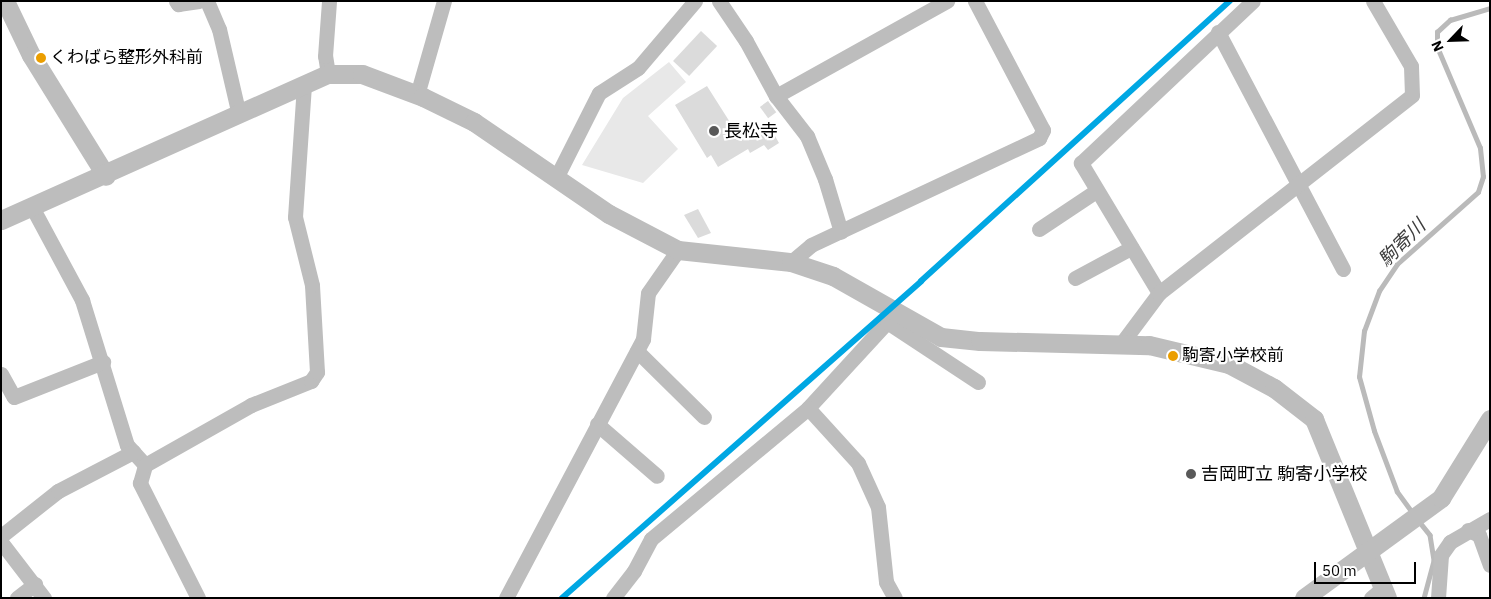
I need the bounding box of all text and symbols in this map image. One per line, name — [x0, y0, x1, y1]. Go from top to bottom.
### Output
north arrow — [1426, 15, 1476, 65]
text: N — [1427, 38, 1448, 54]
place label: くわばら整形外科前 — [50, 48, 203, 68]
marker: くわばら整形外科前 — [36, 53, 46, 63]
place label: 長松寺 — [724, 120, 778, 142]
marker: 長松寺 — [708, 125, 720, 137]
water label: 駒寄川 — [1374, 215, 1430, 271]
place label: 駒寄小学校前 — [1182, 346, 1284, 366]
marker: 駒寄小学校前 — [1168, 351, 1178, 361]
place label: 吉岡町立 駒寄小学校 — [1201, 463, 1367, 485]
marker: 吉岡町立 駒寄小学校 — [1185, 468, 1197, 480]
scale bar — [1316, 552, 1418, 584]
text: 50 m — [1322, 561, 1357, 580]

